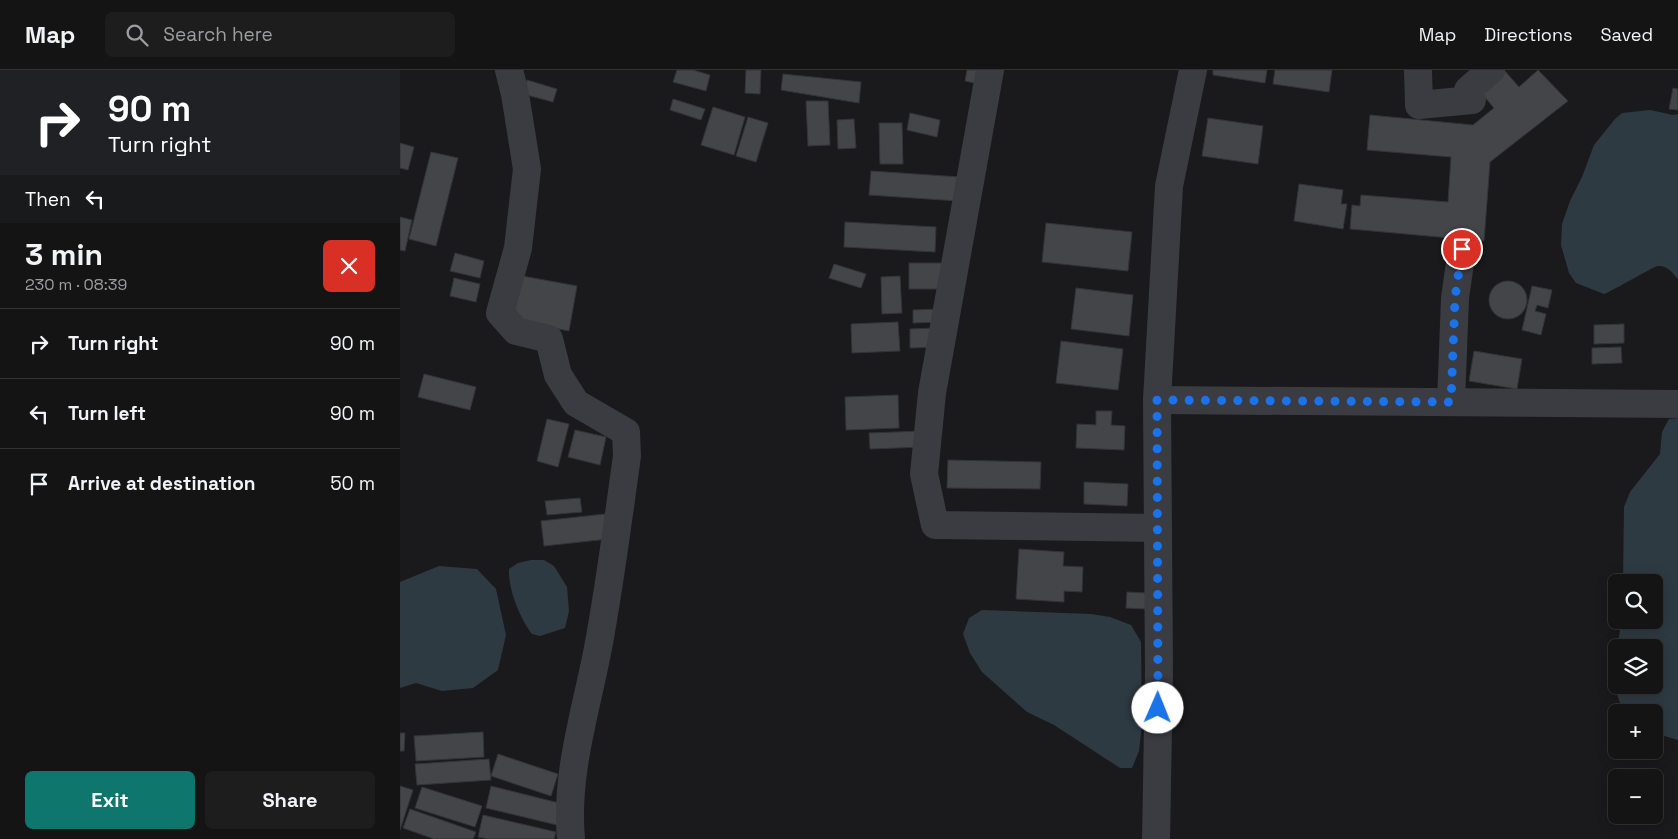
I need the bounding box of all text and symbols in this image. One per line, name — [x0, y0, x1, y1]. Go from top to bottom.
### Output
search box — [105, 12, 455, 57]
text: Map — [25, 19, 75, 50]
icon: search — [123, 21, 151, 49]
text: Search here — [163, 22, 273, 47]
text: Map — [1419, 23, 1456, 46]
text: Directions — [1484, 23, 1573, 46]
text: Saved — [1601, 23, 1653, 46]
text: 90 m — [108, 87, 191, 131]
icon: right — [25, 90, 90, 155]
text: Turn right — [108, 130, 211, 158]
icon: left — [81, 185, 109, 213]
text: Then — [25, 187, 71, 212]
pin — [1441, 228, 1483, 270]
text: 3 min — [25, 235, 103, 274]
icon: arrive — [1448, 235, 1476, 263]
button: close — [323, 240, 375, 292]
text: 230 m · 08:39 — [25, 274, 127, 295]
icon: right — [25, 330, 53, 358]
text: Turn right — [68, 331, 158, 356]
text: 90 m — [330, 331, 375, 356]
icon: left — [25, 400, 53, 428]
text: Turn left — [68, 401, 146, 426]
text: 90 m — [330, 401, 375, 426]
icon: arrive — [25, 470, 53, 498]
text: Arrive at destination — [68, 471, 256, 496]
text: 50 m — [330, 471, 375, 496]
map controls — [1608, 574, 1663, 824]
button: search — [1608, 574, 1663, 629]
button: layers — [1608, 639, 1663, 694]
position arrow — [1131, 681, 1183, 733]
button: + — [1608, 704, 1663, 759]
button: − — [1608, 769, 1663, 824]
button: Exit — [25, 771, 195, 829]
button: Share — [205, 771, 375, 829]

